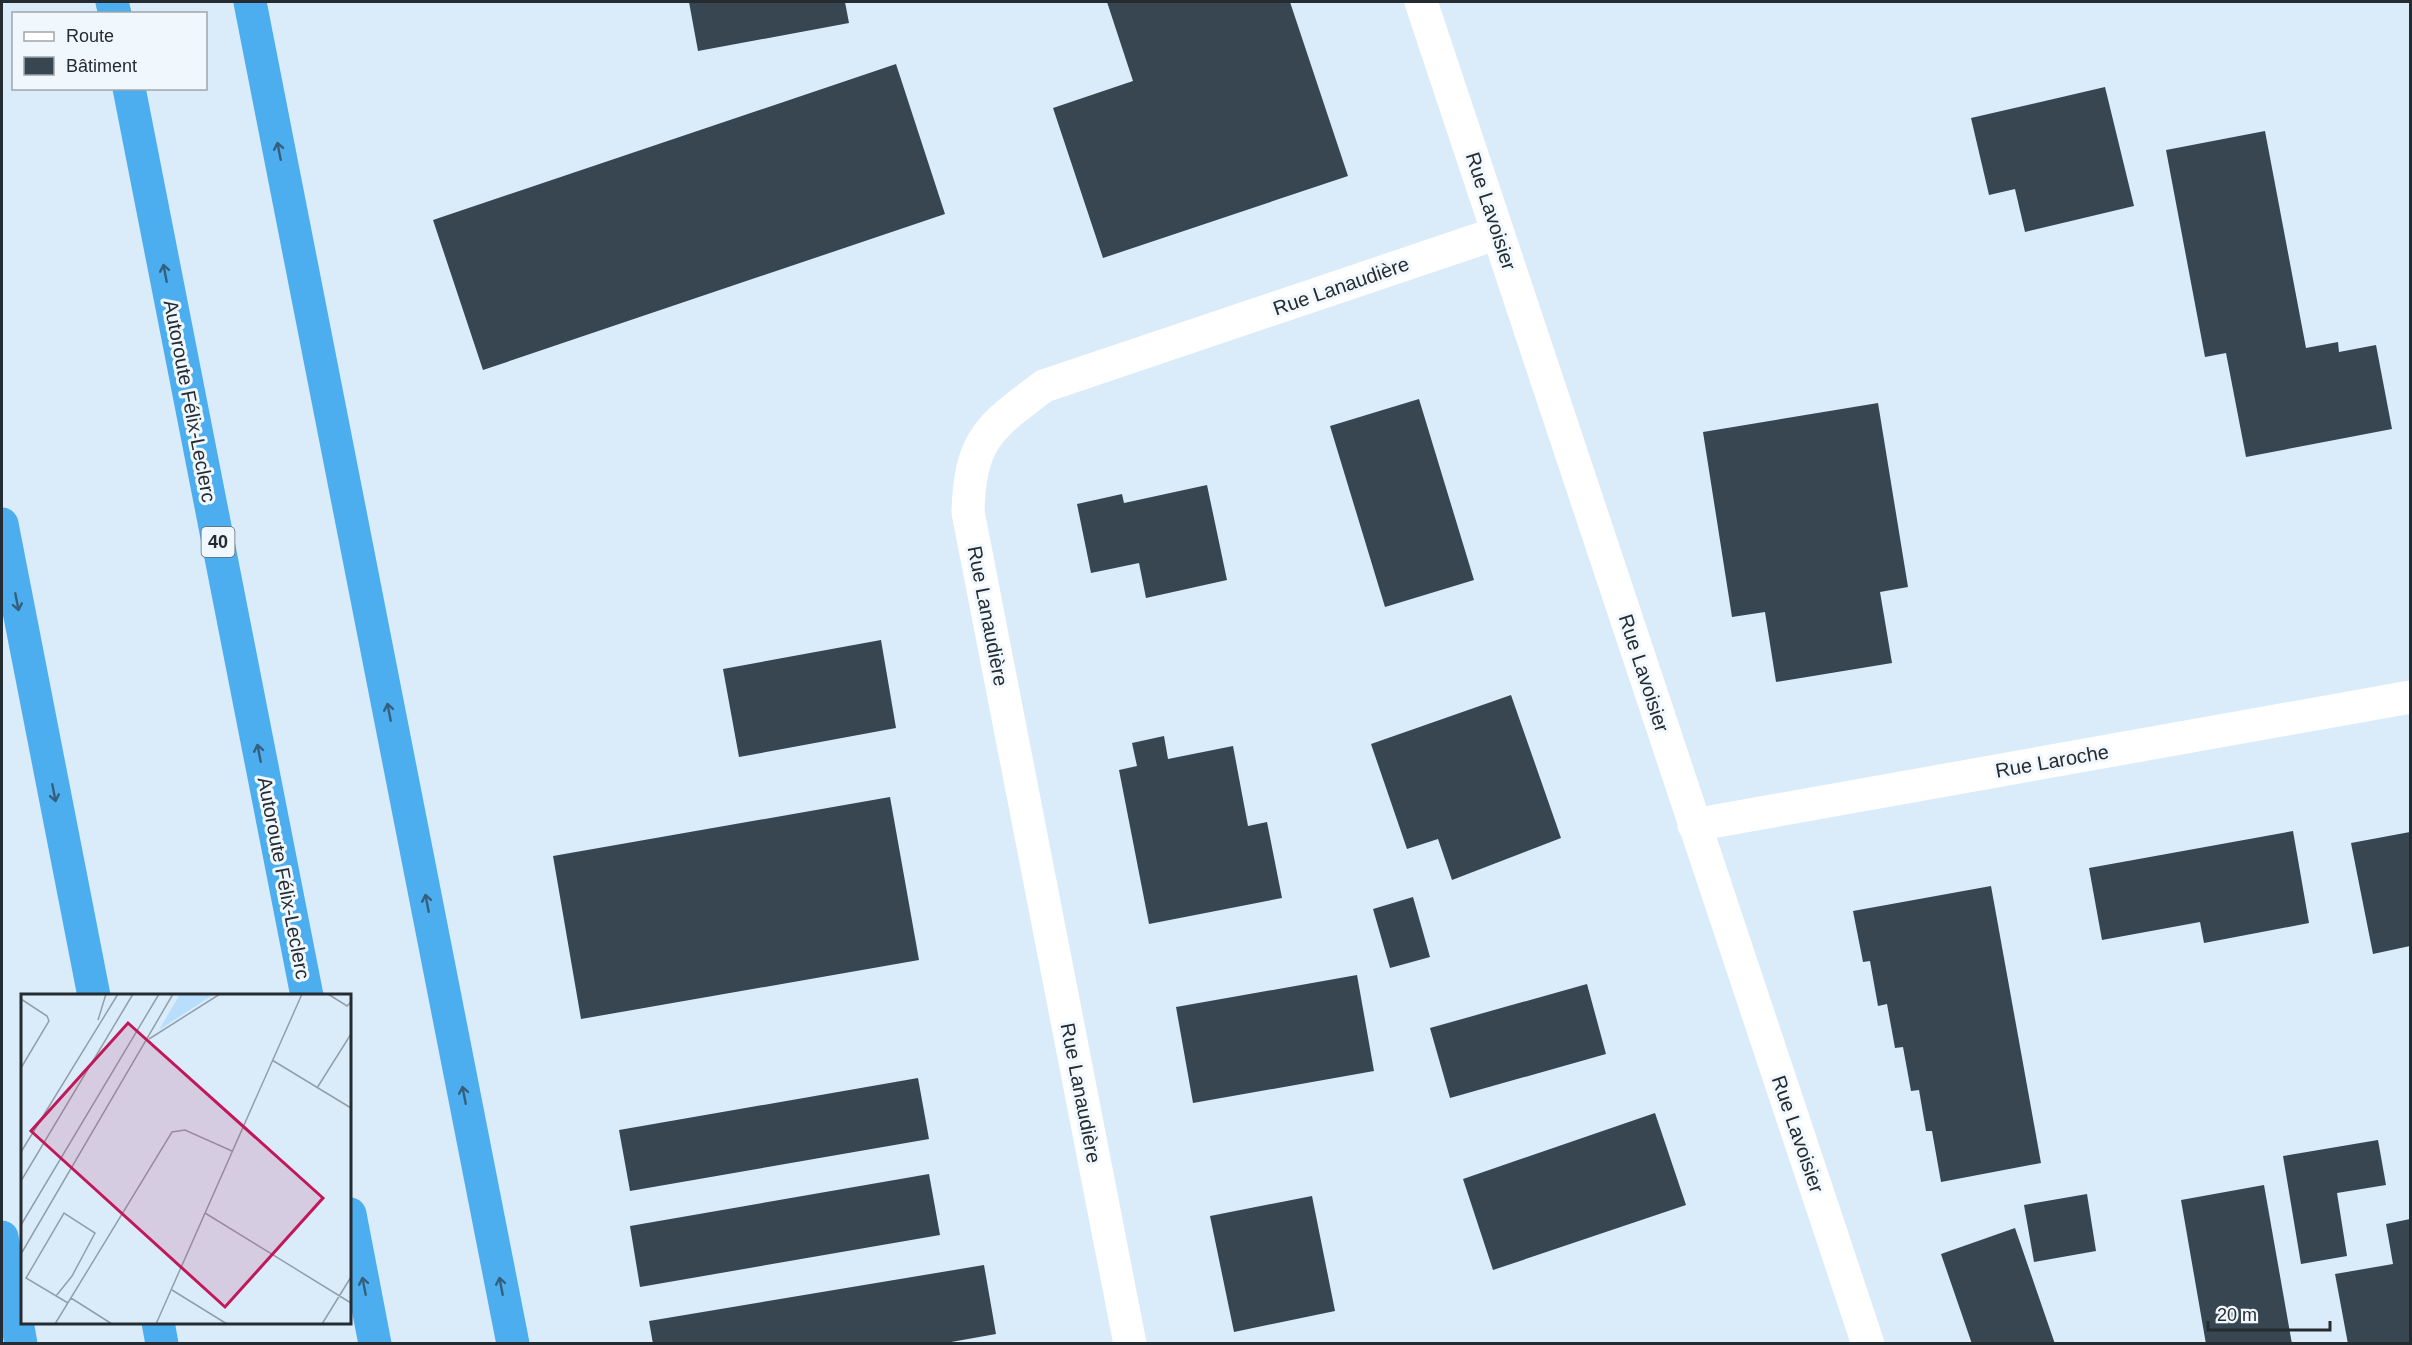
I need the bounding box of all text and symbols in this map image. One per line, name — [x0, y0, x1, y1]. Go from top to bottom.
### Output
legend — [12, 12, 207, 90]
text: Route — [66, 26, 114, 46]
text: Bâtiment — [66, 56, 137, 76]
one-way arrow — [273, 142, 284, 162]
street label: Rue Lavoisier — [1462, 149, 1520, 273]
street label: Rue Lanaudière — [1270, 252, 1412, 320]
one-way arrow — [159, 263, 170, 283]
street label: Autoroute Félix-Leclerc — [160, 298, 220, 504]
road number: 40 — [202, 527, 234, 557]
street label: Rue Lanaudière — [964, 544, 1012, 688]
one-way arrow — [12, 592, 23, 611]
street label: Rue Lavoisier — [1615, 611, 1673, 735]
one-way arrow — [383, 703, 394, 722]
street label: Rue Laroche — [1994, 740, 2110, 782]
one-way arrow — [253, 743, 264, 763]
street label: Autoroute Félix-Leclerc — [254, 775, 314, 981]
one-way arrow — [49, 783, 60, 803]
one-way arrow — [421, 894, 432, 914]
inset map — [21, 994, 351, 1324]
street label: Rue Lanaudière — [1057, 1021, 1105, 1165]
street label: Rue Lavoisier — [1768, 1073, 1828, 1196]
one-way arrow — [458, 1085, 469, 1105]
one-way arrow — [358, 1277, 369, 1296]
one-way arrow — [495, 1277, 507, 1296]
scale bar — [2208, 1294, 2330, 1332]
text: 20 m — [2217, 1305, 2257, 1325]

